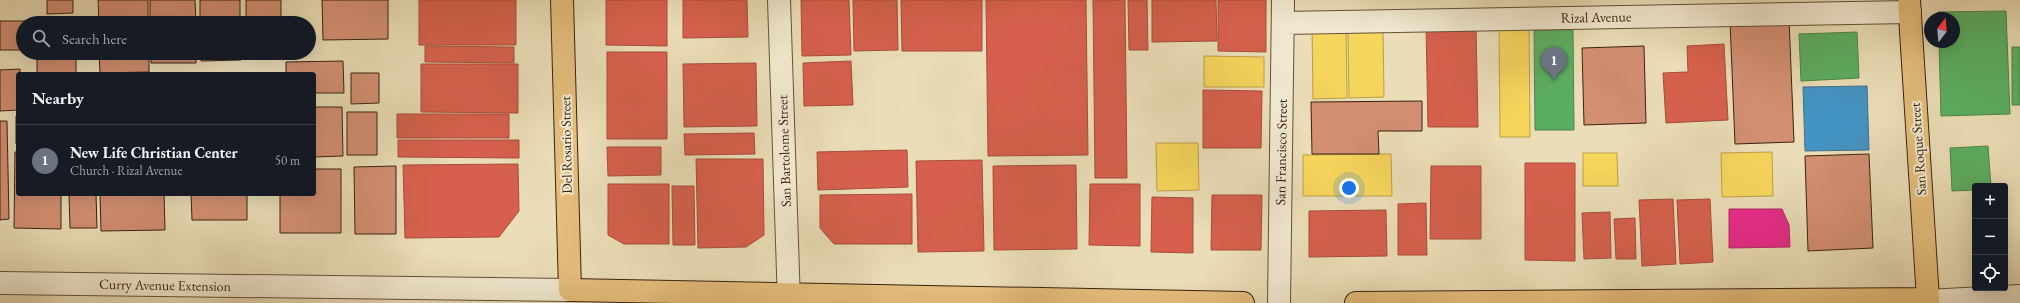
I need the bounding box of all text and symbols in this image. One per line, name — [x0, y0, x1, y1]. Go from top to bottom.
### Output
street label: Rizal Avenue — [1561, 7, 1632, 27]
north arrow — [1924, 12, 1960, 48]
search box — [16, 16, 316, 60]
icon: search — [30, 27, 52, 49]
text: Search here — [62, 29, 127, 48]
pin: 1 — [1541, 47, 1567, 80]
text: Nearby — [32, 87, 84, 109]
street label: San Bartolome Street — [773, 94, 795, 207]
street label: Del Rosario Street — [556, 95, 576, 194]
street label: San Francisco Street — [1271, 98, 1291, 205]
street label: San Roque Street — [1906, 101, 1930, 196]
text: New Life Christian Center — [70, 143, 238, 162]
text: 1 — [42, 152, 48, 169]
text: 50 m — [275, 152, 300, 169]
text: Church · Rizal Avenue — [70, 162, 182, 179]
your location — [1339, 178, 1359, 198]
map controls — [1972, 183, 2008, 291]
button: + — [1972, 183, 2008, 219]
button: − — [1972, 219, 2008, 255]
button: locate — [1972, 255, 2008, 291]
street label: Curry Avenue Extension — [99, 275, 232, 295]

